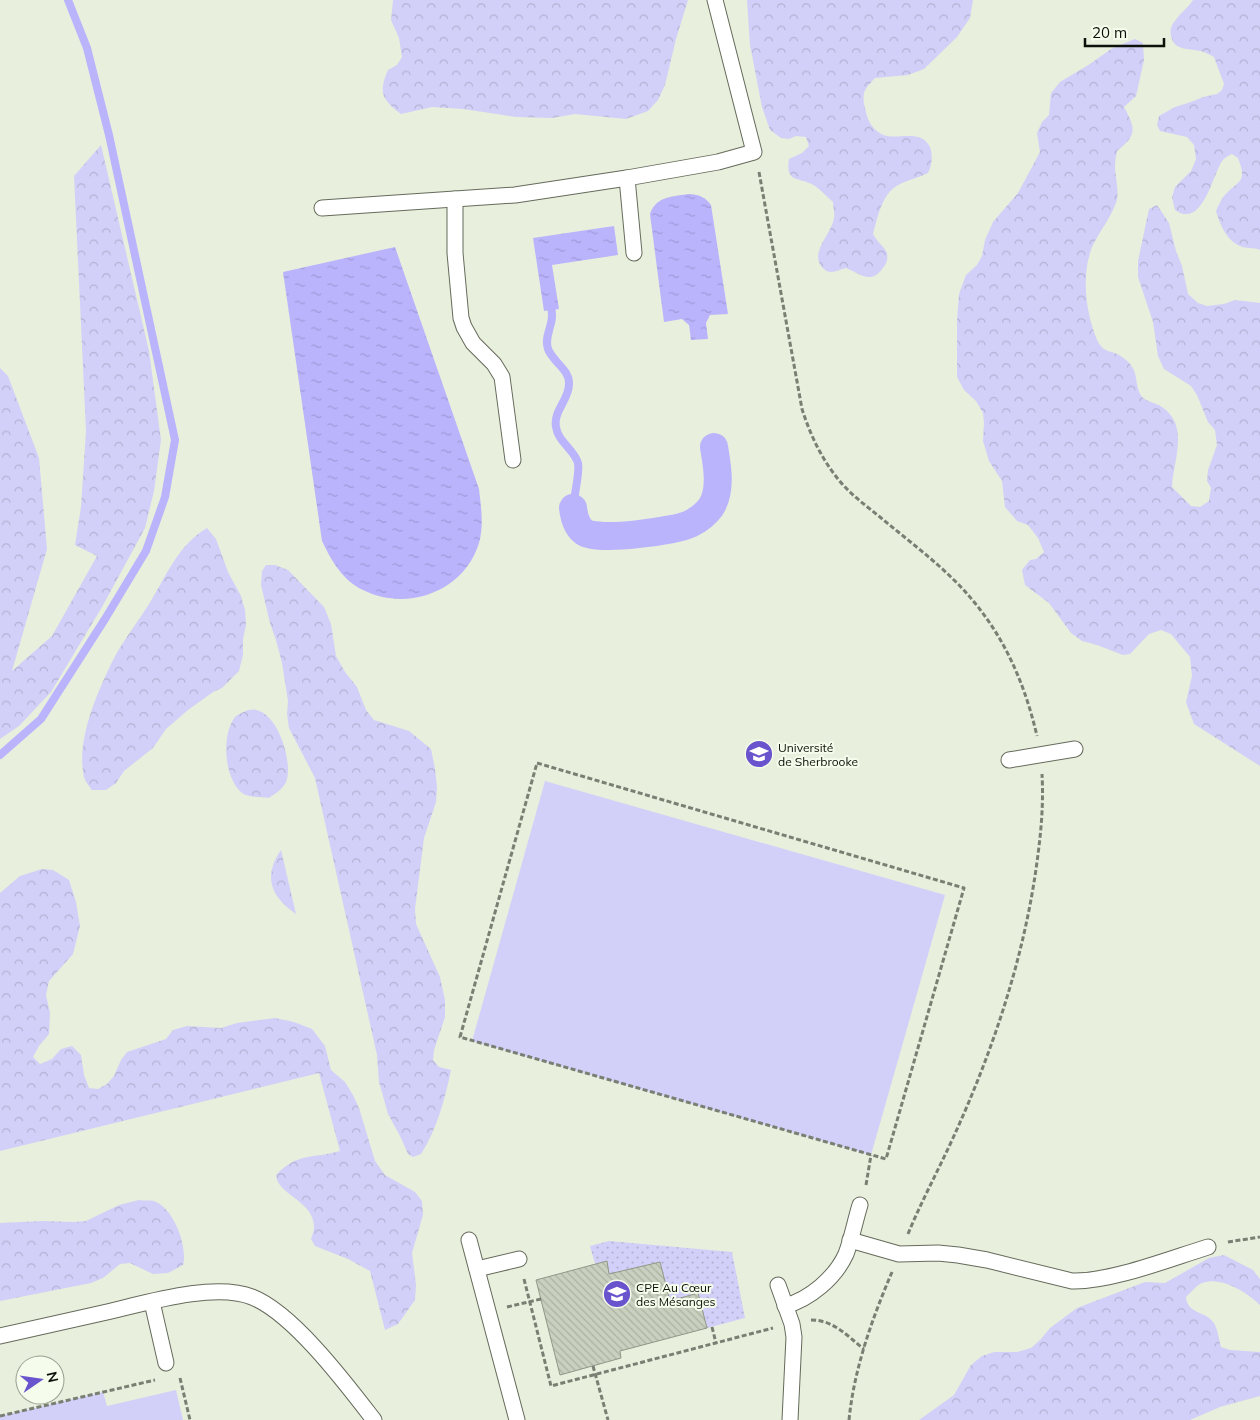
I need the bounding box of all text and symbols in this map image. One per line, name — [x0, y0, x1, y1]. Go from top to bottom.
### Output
scale bar — [1085, 15, 1164, 47]
text: 20 m — [1092, 23, 1127, 42]
school or university icon: Université de Sherbrooke — [744, 739, 774, 769]
place label: Université de Sherbrooke — [778, 740, 858, 769]
school or university icon: CPE Au Cœur des Mésanges — [602, 1279, 632, 1309]
place label: CPE Au Cœur des Mésanges — [636, 1280, 716, 1309]
north arrow — [15, 1355, 65, 1405]
text: N — [43, 1370, 63, 1384]

